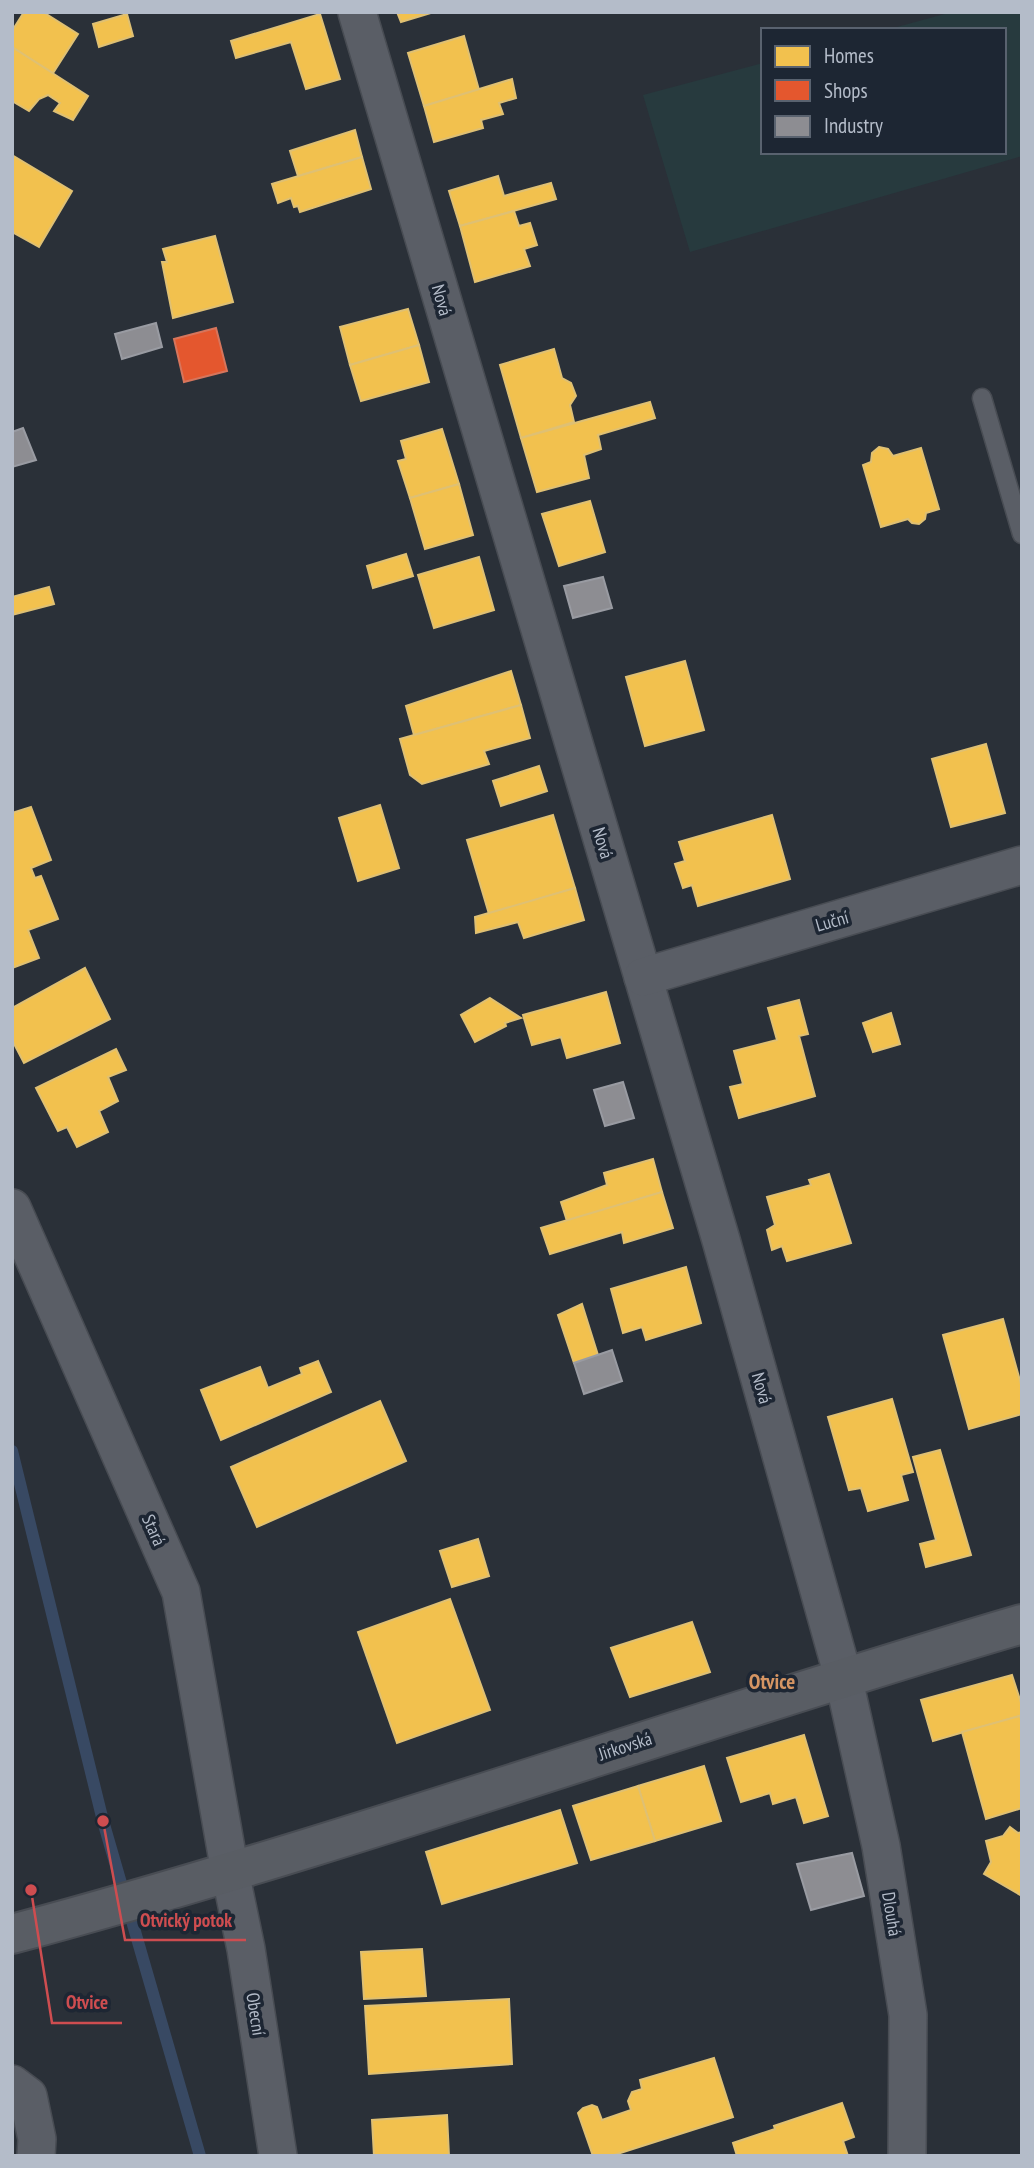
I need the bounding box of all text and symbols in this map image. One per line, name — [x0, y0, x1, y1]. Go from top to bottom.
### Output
legend — [761, 28, 1006, 154]
text: Homes — [824, 42, 874, 69]
text: Shops — [824, 77, 868, 104]
text: Industry — [824, 112, 883, 139]
street label: Nová — [427, 282, 457, 318]
street label: Nová — [587, 825, 619, 861]
street label: Luční — [813, 905, 851, 937]
street label: Nová — [747, 1370, 777, 1406]
street label: Stará — [137, 1511, 171, 1549]
district label: Otvice — [749, 1668, 795, 1695]
street label: Jirkovská — [594, 1727, 655, 1766]
street label: Dlouhá — [877, 1890, 907, 1938]
callout: Otvický potok — [125, 1900, 246, 1940]
text: Otvický potok — [140, 1908, 232, 1932]
callout: Otvice — [52, 1983, 122, 2023]
text: Otvice — [66, 1990, 108, 2014]
street label: Obecní — [241, 1991, 271, 2037]

